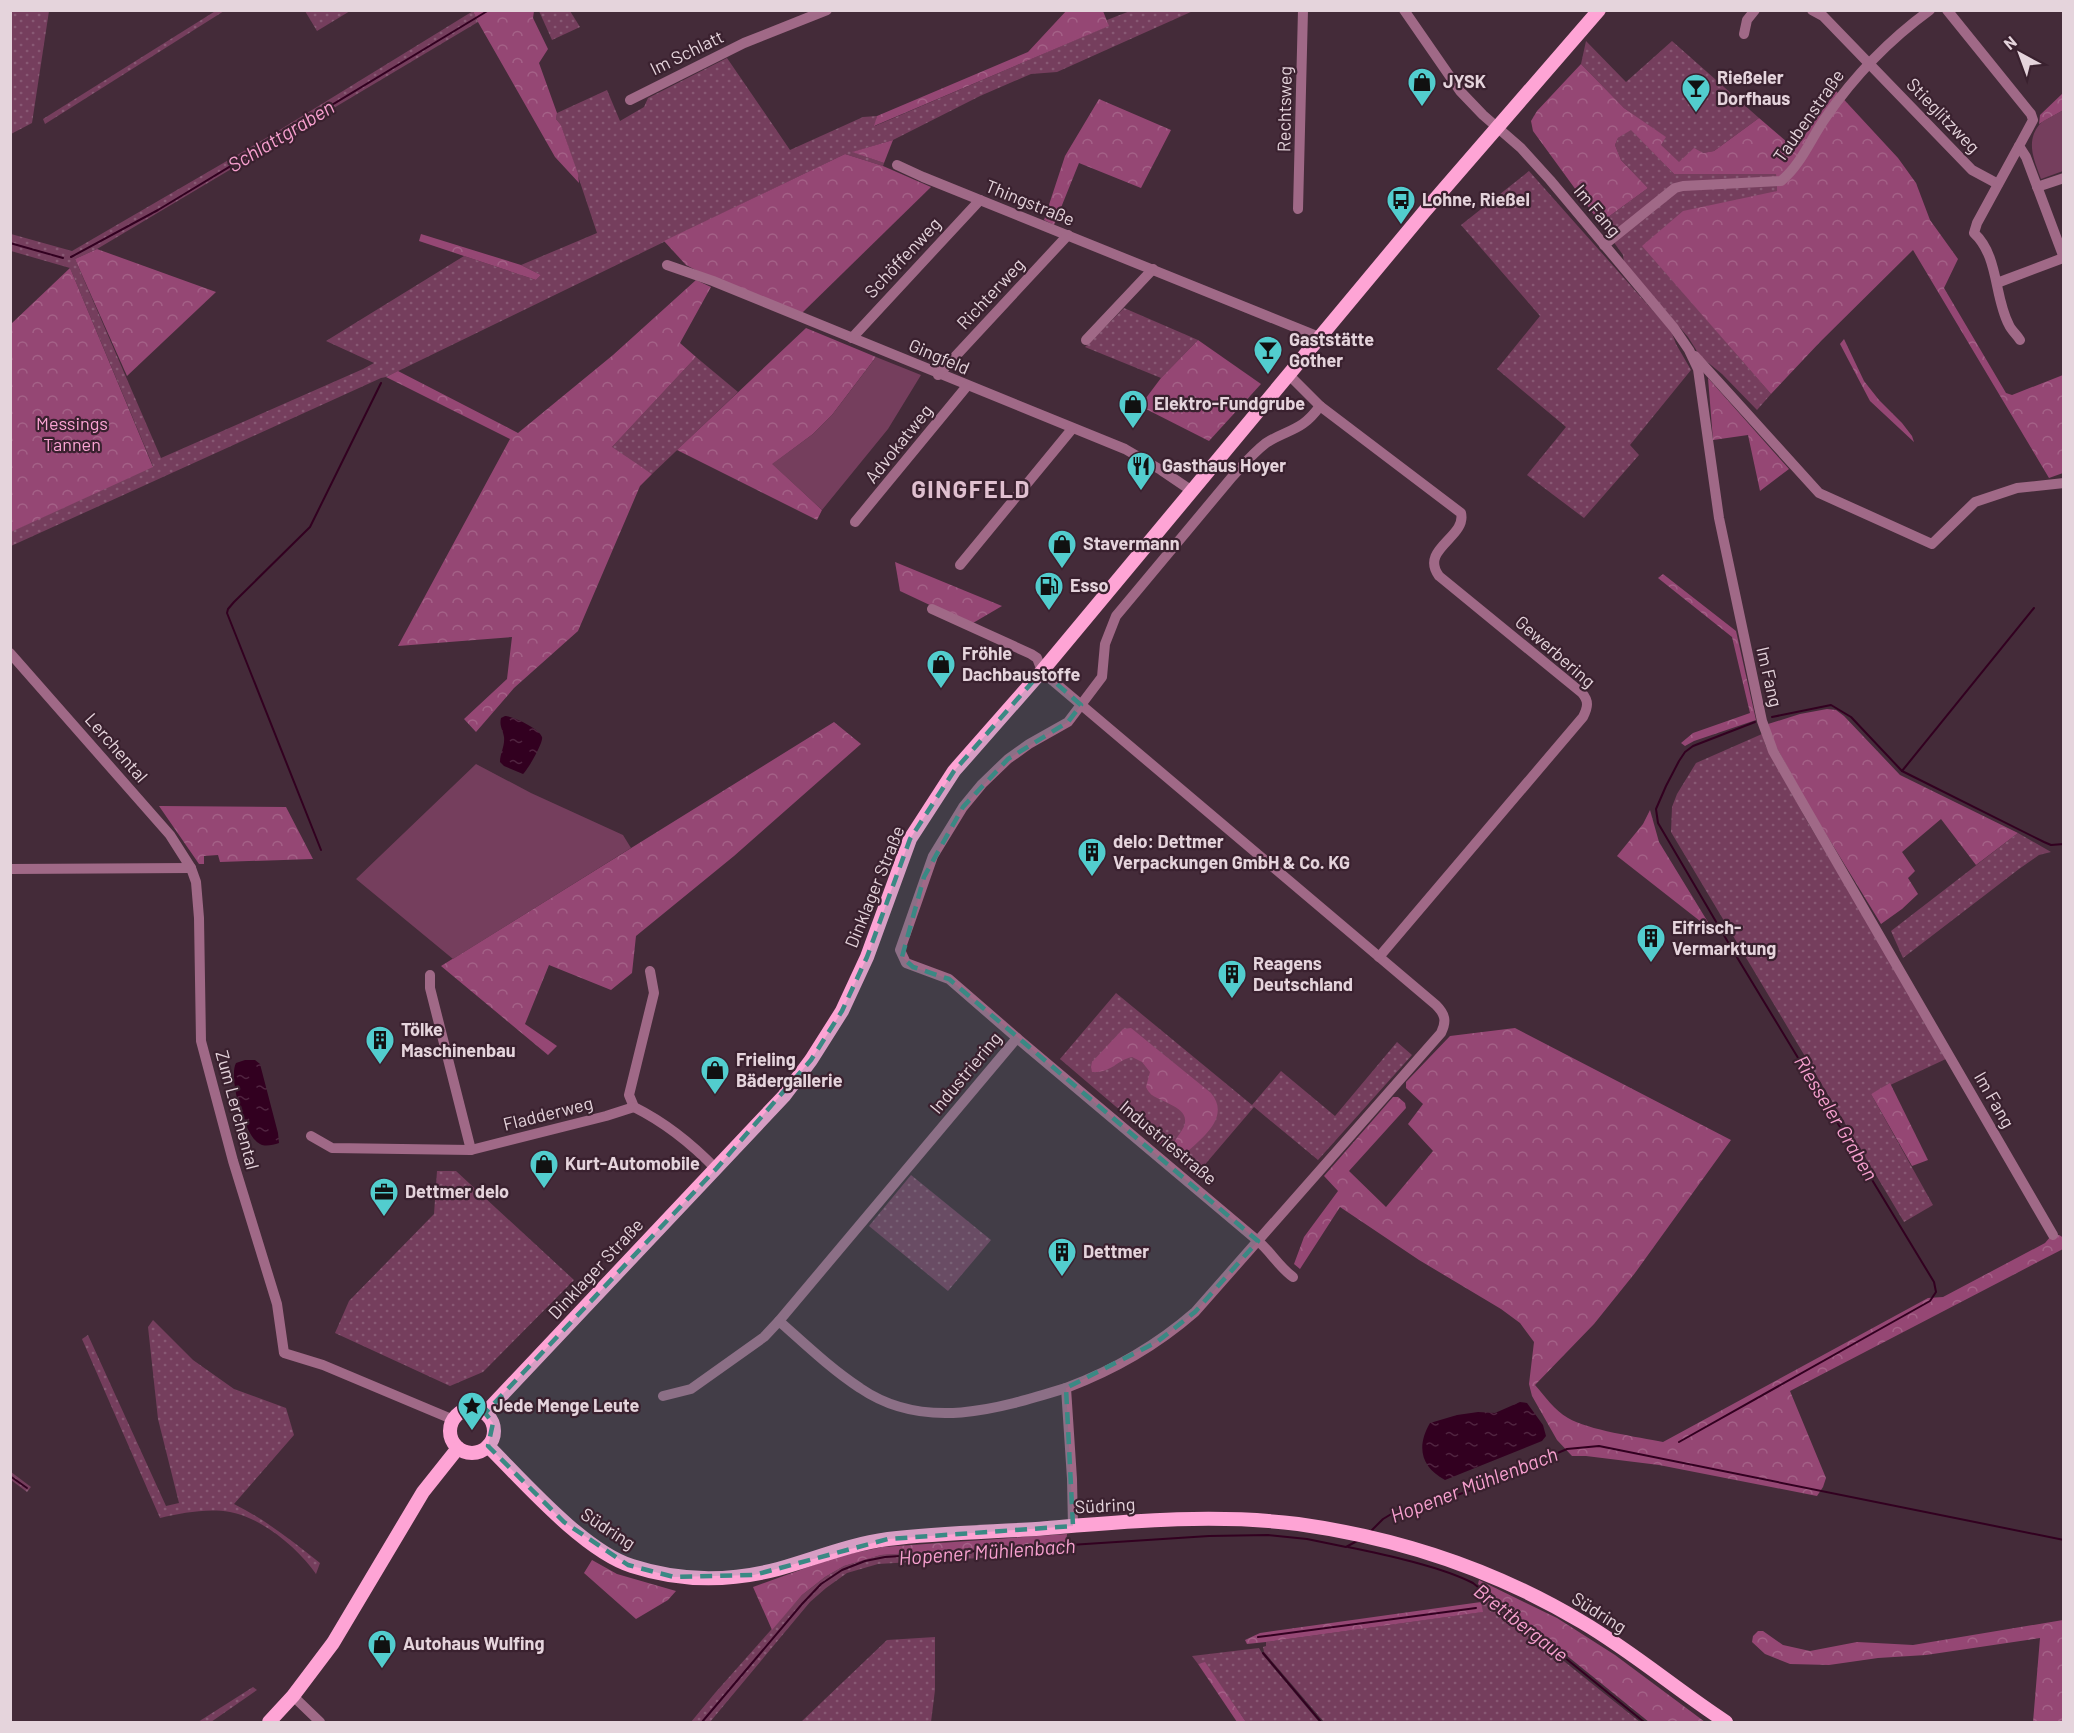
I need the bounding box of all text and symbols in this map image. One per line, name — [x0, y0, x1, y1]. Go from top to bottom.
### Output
north arrow — [1990, 24, 2050, 84]
street label: Im Schlatt — [646, 25, 727, 79]
text: N — [2000, 32, 2020, 53]
street label: Taubenstraße — [1768, 65, 1848, 166]
street label: Rechtsweg — [1272, 66, 1296, 152]
shop icon: JYSK — [1406, 66, 1438, 108]
place label: Rießeler Dorfhaus — [1717, 66, 1790, 109]
place label: JYSK — [1443, 70, 1486, 92]
bar icon: Rießeler Dorfhaus — [1680, 72, 1712, 114]
street label: Stieglitzweg — [1902, 73, 1985, 158]
water label: Schlattgraben — [223, 94, 338, 176]
street label: Thingstraße — [983, 174, 1078, 230]
street label: Im Fang — [1570, 180, 1626, 241]
bus stop icon: Lohne, Rießel — [1385, 184, 1417, 226]
place label: Lohne, Rießel — [1422, 188, 1530, 210]
street label: Schöffenweg — [859, 213, 945, 302]
street label: Richterweg — [952, 253, 1029, 334]
place label: Gaststätte Gother — [1289, 328, 1374, 371]
street label: Gingfeld — [906, 333, 973, 379]
bar icon: Gaststätte Gother — [1252, 334, 1284, 376]
shop icon: Elektro-Fundgrube — [1117, 388, 1149, 430]
place label: Elektro-Fundgrube — [1154, 392, 1305, 414]
street label: Advokatweg — [860, 400, 937, 487]
park label: Messings Tannen — [36, 412, 108, 455]
restaurant icon: Gasthaus Hoyer — [1125, 450, 1157, 492]
place label: Gasthaus Hoyer — [1162, 454, 1286, 476]
district label: GINGFELD — [911, 474, 1031, 503]
shop icon: Stavermann — [1046, 528, 1078, 570]
place label: Stavermann — [1083, 532, 1180, 554]
fuel station icon: Esso — [1033, 570, 1065, 612]
place label: Esso — [1070, 574, 1108, 596]
street label: Gewerbering — [1511, 610, 1600, 692]
place label: Fröhle Dachbaustoffe — [962, 642, 1080, 685]
street label: Im Fang — [1752, 644, 1788, 709]
shop icon: Fröhle Dachbaustoffe — [925, 648, 957, 690]
street label: Lerchental — [81, 708, 153, 786]
street label: Dinklager Straße — [840, 822, 909, 951]
place label: delo: Dettmer Verpackungen GmbH & Co. KG — [1113, 830, 1350, 873]
building icon: delo: Dettmer Verpackungen GmbH & Co. KG — [1076, 836, 1108, 878]
place label: Eifrisch- Vermarktung — [1672, 916, 1776, 959]
building icon: Eifrisch- Vermarktung — [1635, 922, 1667, 964]
place label: Reagens Deutschland — [1253, 952, 1353, 995]
building icon: Reagens Deutschland — [1216, 958, 1248, 1000]
place label: Tölke Maschinenbau — [401, 1018, 515, 1061]
building icon: Tölke Maschinenbau — [364, 1024, 396, 1066]
street label: Industriering — [925, 1027, 1006, 1118]
street label: Zum Lerchental — [211, 1048, 264, 1172]
place label: Frieling Bädergallerie — [736, 1048, 843, 1091]
water label: Riesseler Graben — [1790, 1050, 1884, 1185]
shop icon: Frieling Bädergallerie — [699, 1054, 731, 1096]
street label: Im Fang — [1970, 1067, 2020, 1132]
street label: Fladderweg — [501, 1091, 595, 1135]
street label: Industriestraße — [1116, 1095, 1222, 1189]
shop icon: Kurt-Automobile — [528, 1148, 560, 1190]
place label: Kurt-Automobile — [565, 1152, 700, 1174]
office icon: Dettmer delo — [368, 1176, 400, 1218]
place label: Dettmer delo — [405, 1180, 509, 1202]
street label: Dinklager Straße — [543, 1213, 647, 1323]
building icon: Dettmer — [1046, 1236, 1078, 1278]
place label: Dettmer — [1083, 1240, 1149, 1262]
place icon: Jede Menge Leute — [456, 1390, 488, 1432]
place label: Jede Menge Leute — [493, 1394, 640, 1416]
water label: Hopener Mühlenbach — [1386, 1441, 1561, 1527]
street label: Südring — [1074, 1492, 1136, 1518]
street label: Südring — [577, 1502, 640, 1554]
water label: Hopener Mühlenbach — [898, 1533, 1076, 1569]
water label: Brettbergaue — [1470, 1578, 1573, 1666]
street label: Südring — [1568, 1587, 1631, 1638]
shop icon: Autohaus Wulfing — [366, 1628, 398, 1670]
place label: Autohaus Wulfing — [403, 1632, 544, 1654]

